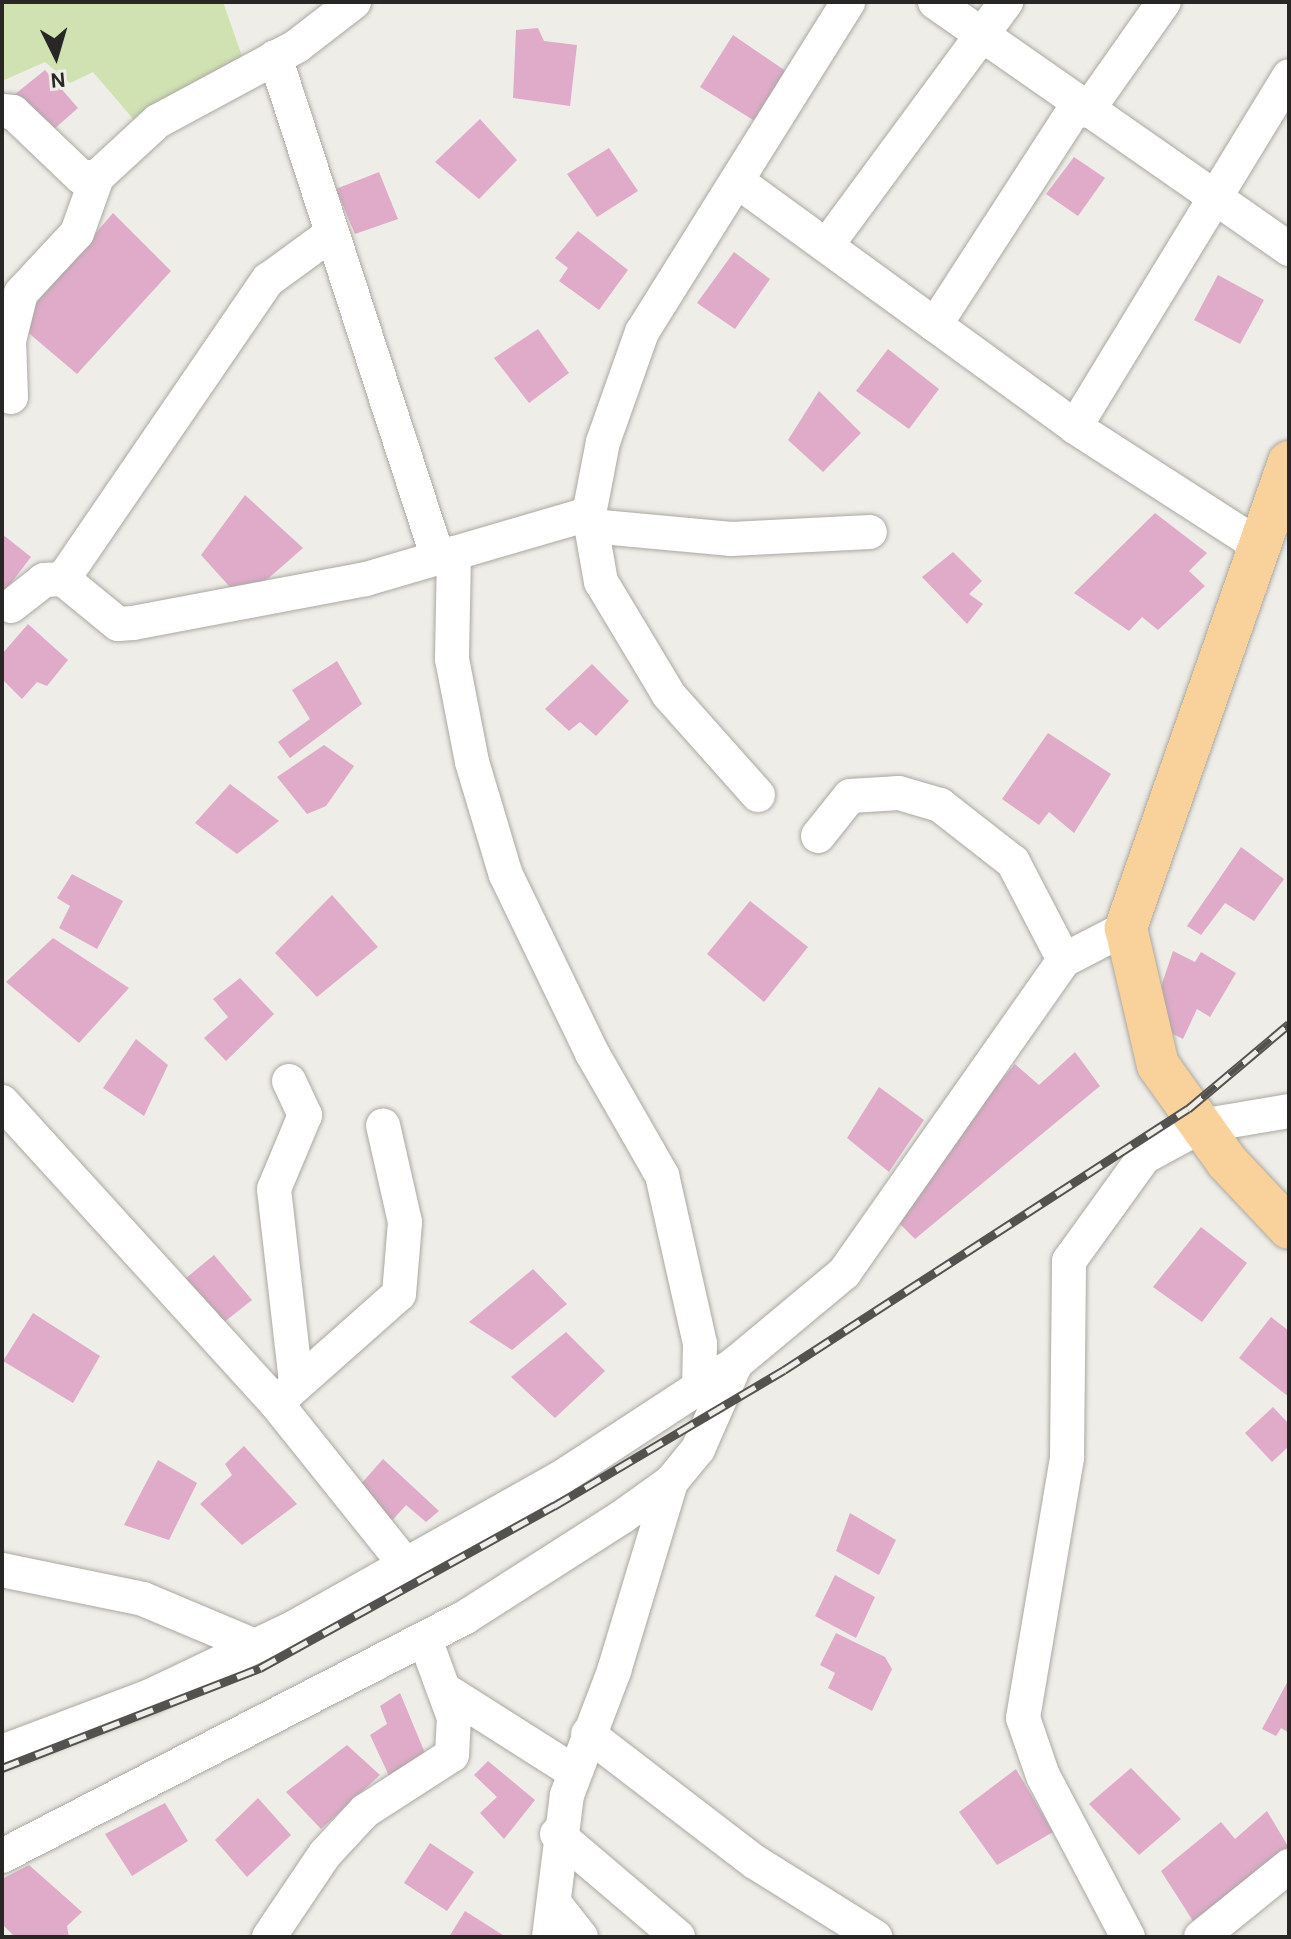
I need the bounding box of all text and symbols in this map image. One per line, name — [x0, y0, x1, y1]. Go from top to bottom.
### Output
north arrow — [16, 16, 96, 96]
text: N — [49, 66, 67, 94]

